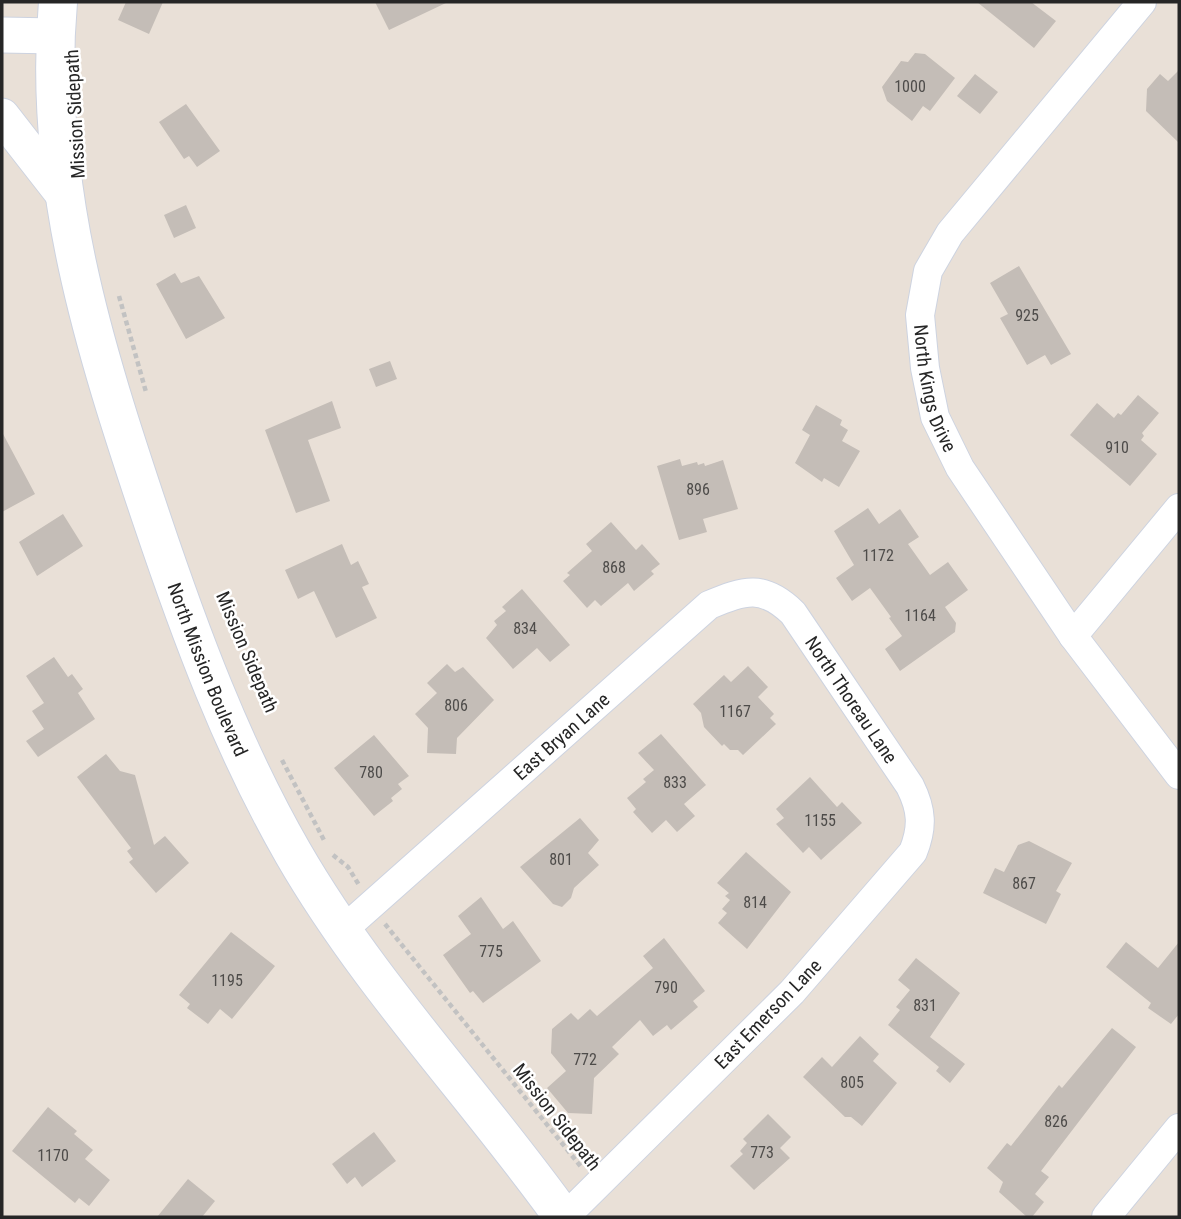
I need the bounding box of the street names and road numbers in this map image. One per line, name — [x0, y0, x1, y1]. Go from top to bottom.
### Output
street label: Mission Sidepath — [60, 49, 90, 179]
street label: North Kings Drive — [909, 323, 962, 456]
street label: North Mission Boulevard — [163, 580, 253, 760]
street label: Mission Sidepath — [211, 588, 283, 716]
street label: North Thoreau Lane — [800, 632, 903, 768]
street label: East Bryan Lane — [509, 688, 614, 785]
street label: East Emerson Lane — [710, 954, 826, 1074]
street label: Mission Sidepath — [508, 1059, 606, 1175]

